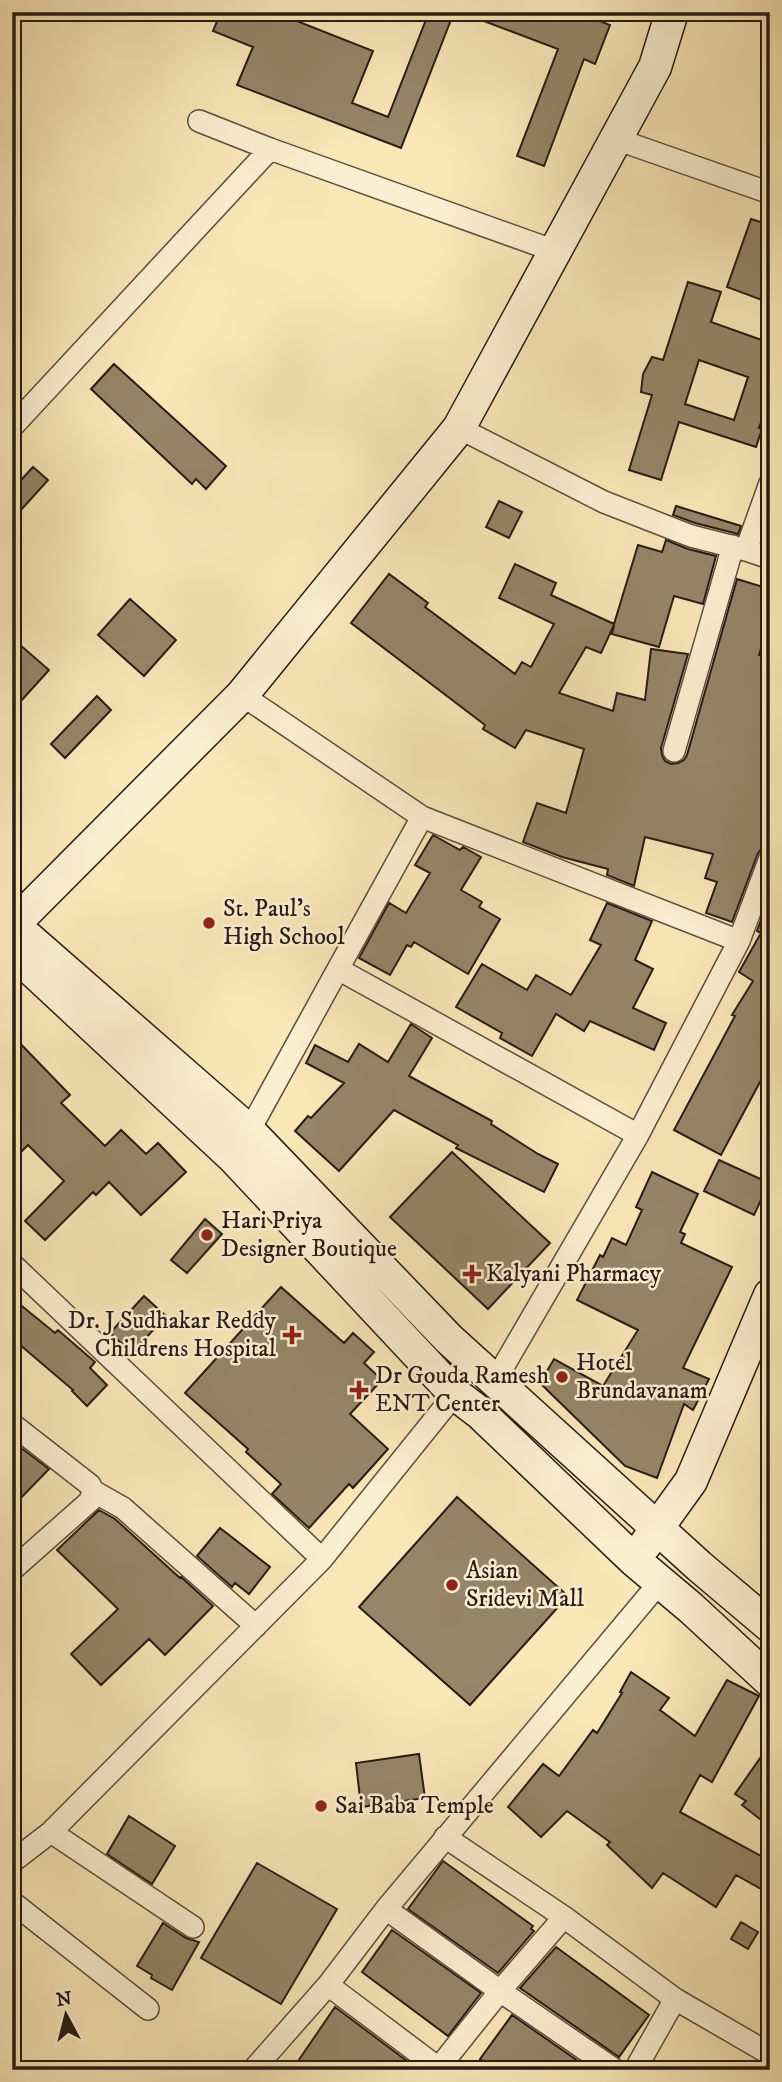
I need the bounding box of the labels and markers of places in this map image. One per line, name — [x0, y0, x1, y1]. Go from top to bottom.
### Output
place label: St. Paul's High School — [223, 894, 345, 952]
marker: St. Paul's High School — [201, 915, 217, 931]
place label: Hari Priya Designer Boutique — [221, 1206, 397, 1264]
marker: Hari Priya Designer Boutique — [199, 1227, 215, 1243]
place label: Kalyani Pharmacy — [486, 1259, 662, 1289]
marker: Kalyani Pharmacy — [464, 1266, 480, 1282]
place label: Dr. J Sudhakar Reddy Childrens Hospital — [68, 1306, 277, 1364]
marker: Dr. J Sudhakar Reddy Childrens Hospital — [282, 1325, 302, 1345]
place label: Hotel Brundavanam — [576, 1348, 708, 1406]
place label: Dr Gouda Ramesh ENT Center — [375, 1361, 549, 1419]
marker: Hotel Brundavanam — [554, 1369, 570, 1385]
marker: Dr Gouda Ramesh ENT Center — [349, 1380, 369, 1400]
place label: Asian Sridevi Mall — [466, 1556, 585, 1614]
marker: Asian Sridevi Mall — [444, 1577, 460, 1593]
place label: Sai Baba Temple — [335, 1791, 494, 1821]
marker: Sai Baba Temple — [313, 1798, 329, 1814]

